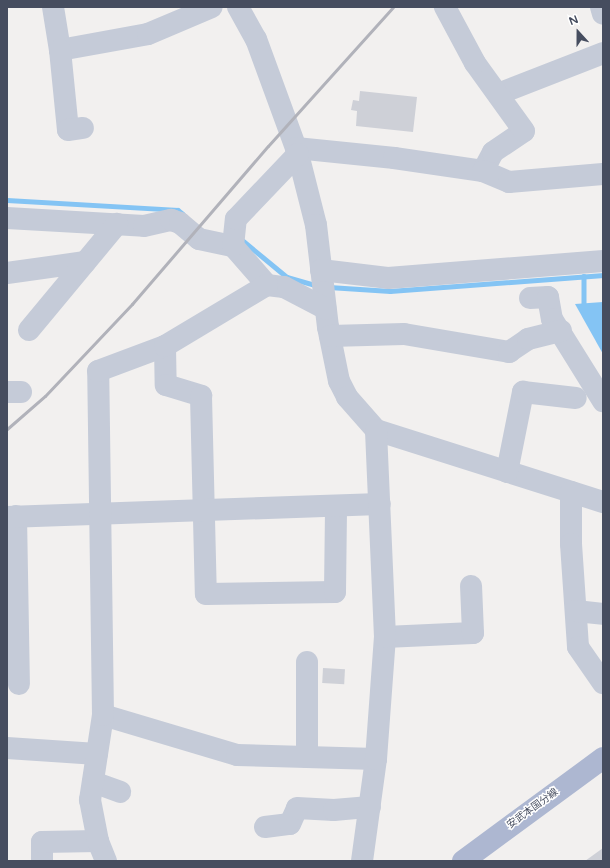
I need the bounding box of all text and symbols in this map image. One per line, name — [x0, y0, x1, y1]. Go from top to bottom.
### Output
north arrow — [558, 12, 598, 52]
text: N — [567, 13, 580, 28]
street label: 安武本国分線 — [505, 787, 561, 831]

